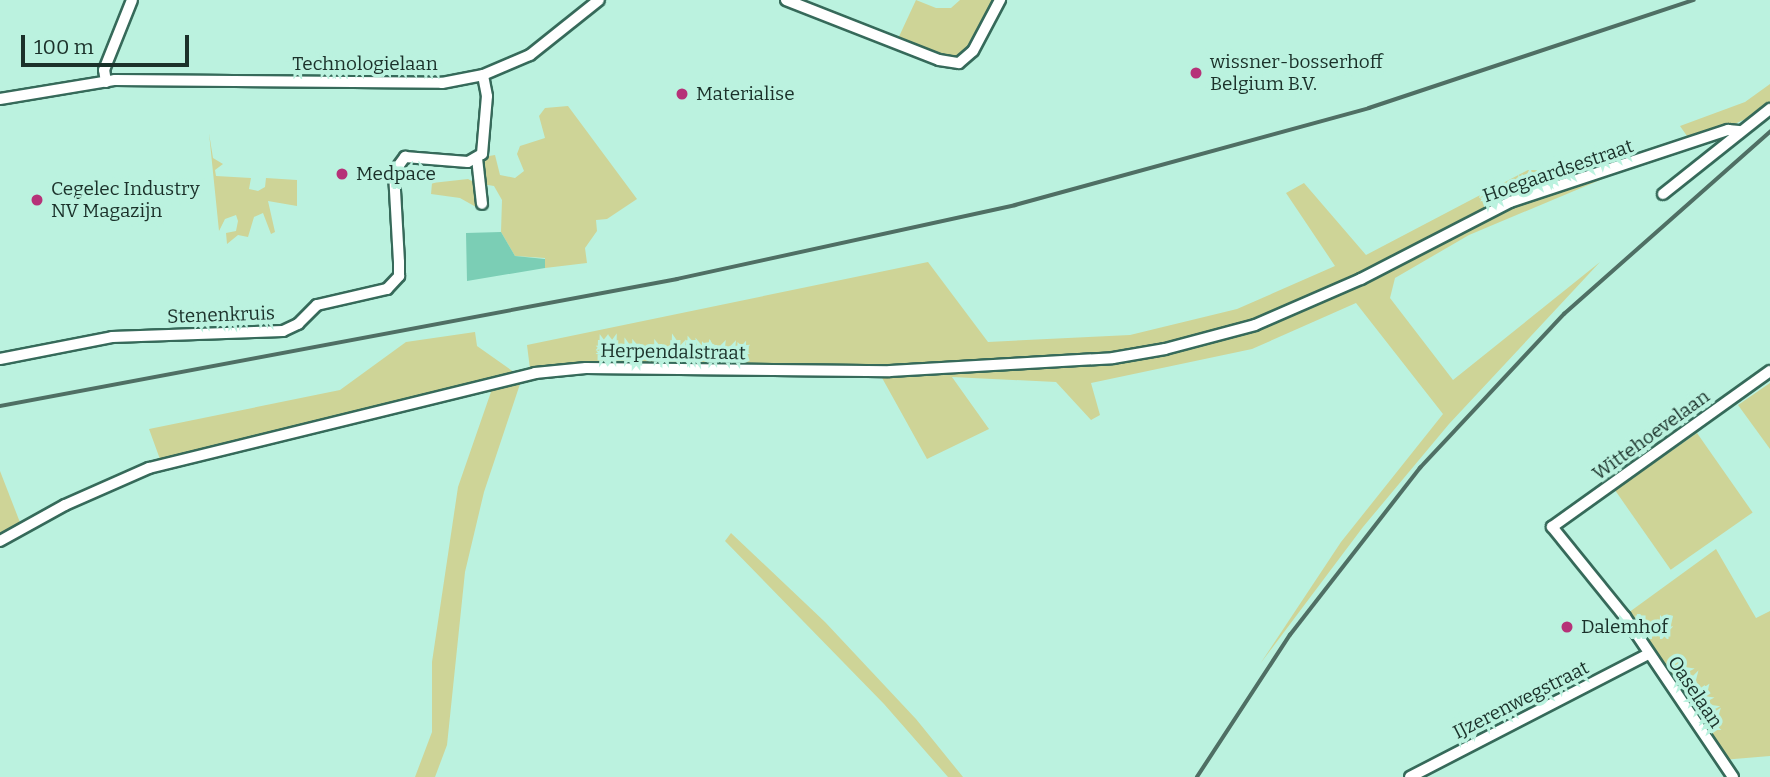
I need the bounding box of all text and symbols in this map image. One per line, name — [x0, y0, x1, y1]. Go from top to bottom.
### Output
scale bar — [24, 21, 192, 65]
text: 100 m — [34, 34, 94, 60]
place label: wissner-bosserhoff Belgium B.V. — [1210, 51, 1383, 95]
street label: Technologielaan — [292, 53, 438, 75]
marker: wissner-bosserhoff Belgium B.V. — [1188, 65, 1204, 81]
place label: Materialise — [696, 83, 795, 105]
marker: Materialise — [674, 86, 690, 102]
street label: Hoegaardsestraat — [1480, 135, 1636, 207]
place label: Medpace — [356, 163, 436, 185]
marker: Medpace — [334, 166, 350, 182]
place label: Cegelec Industry NV Magazijn — [51, 178, 200, 222]
marker: Cegelec Industry NV Magazijn — [29, 192, 45, 208]
street label: Stenenkruis — [167, 302, 275, 328]
street label: Herpendalstraat — [600, 339, 746, 365]
street label: Wittehoevelaan — [1588, 385, 1714, 485]
place label: Dalemhof — [1581, 616, 1668, 638]
marker: Dalemhof — [1559, 619, 1575, 635]
street label: Oaselaan — [1663, 652, 1727, 732]
street label: IJzerenwegstraat — [1449, 656, 1593, 744]

